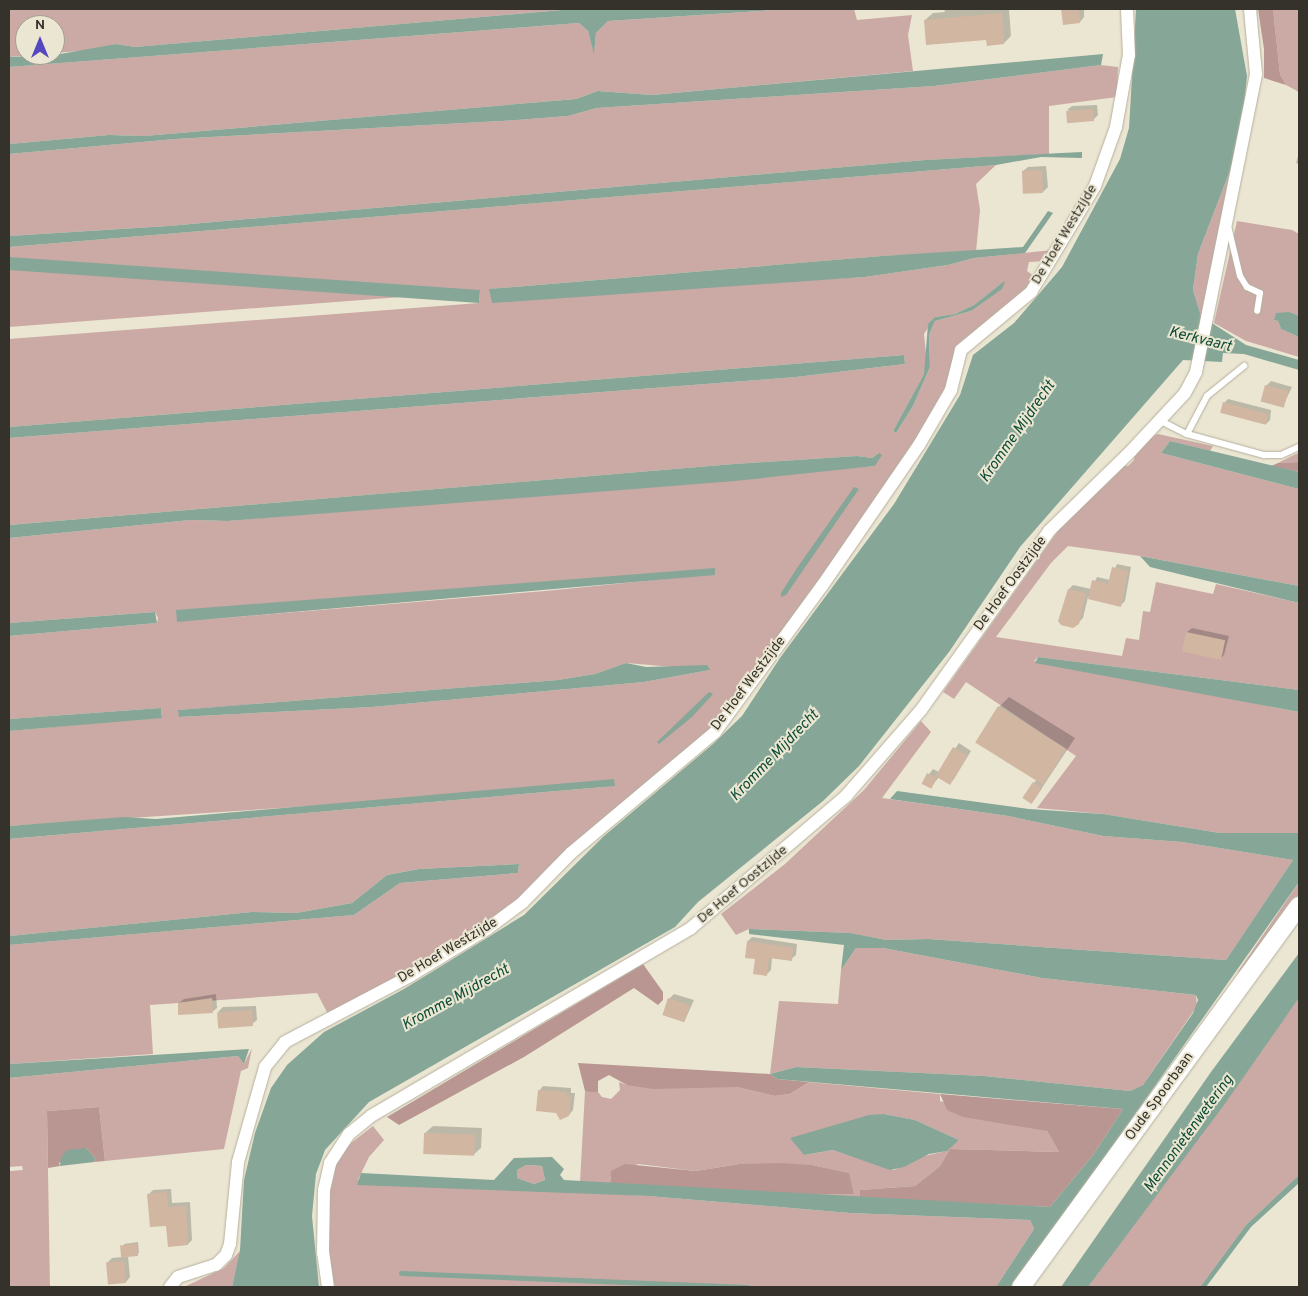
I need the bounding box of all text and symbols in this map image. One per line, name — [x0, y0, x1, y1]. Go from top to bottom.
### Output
north arrow — [15, 15, 65, 65]
text: N — [35, 17, 45, 34]
street label: De Hoef Westzijde — [1029, 182, 1101, 288]
water label: Kerkvaart — [1167, 324, 1233, 356]
water label: Kromme Mijdrecht — [976, 378, 1060, 486]
street label: De Hoef Oostzijde — [971, 533, 1051, 635]
street label: De Hoef Westzijde — [708, 634, 790, 734]
water label: Kromme Mijdrecht — [727, 707, 823, 805]
street label: De Hoef Oostzijde — [694, 842, 792, 928]
street label: De Hoef Westzijde — [395, 915, 501, 987]
water label: Kromme Mijdrecht — [399, 961, 513, 1035]
street label: Oude Spoorbaan — [1122, 1049, 1198, 1145]
water label: Mennonietenwetering — [1140, 1072, 1238, 1196]

